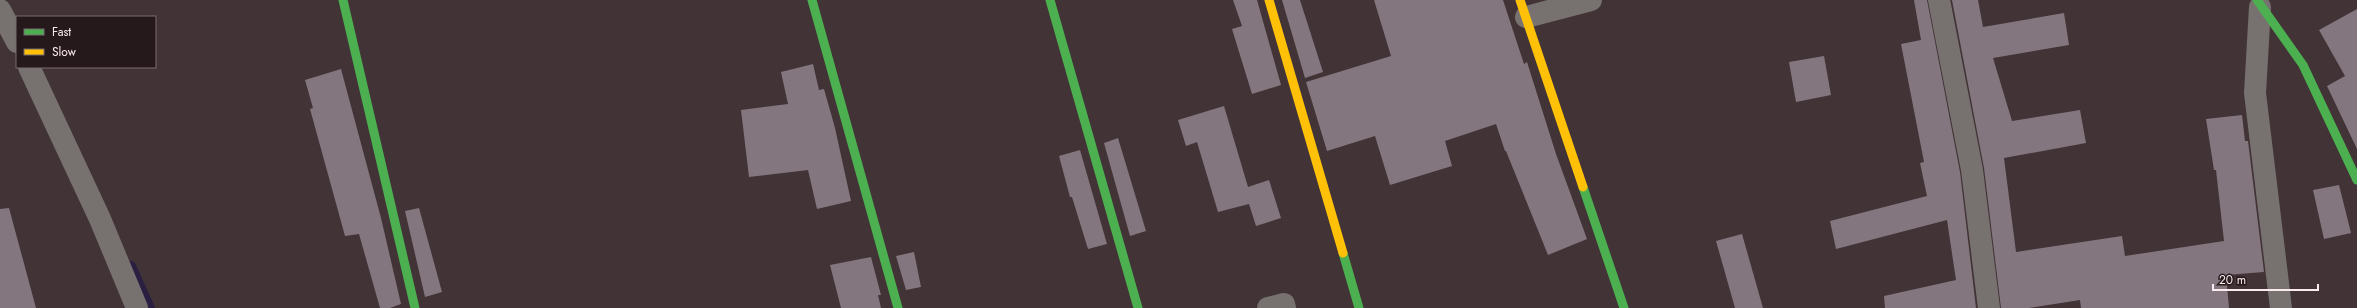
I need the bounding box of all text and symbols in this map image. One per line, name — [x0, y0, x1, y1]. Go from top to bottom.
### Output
legend — [16, 16, 156, 68]
text: Fast — [52, 23, 71, 41]
text: Slow — [52, 43, 77, 61]
scale bar — [2213, 266, 2318, 292]
text: 20 m — [2219, 271, 2246, 289]

